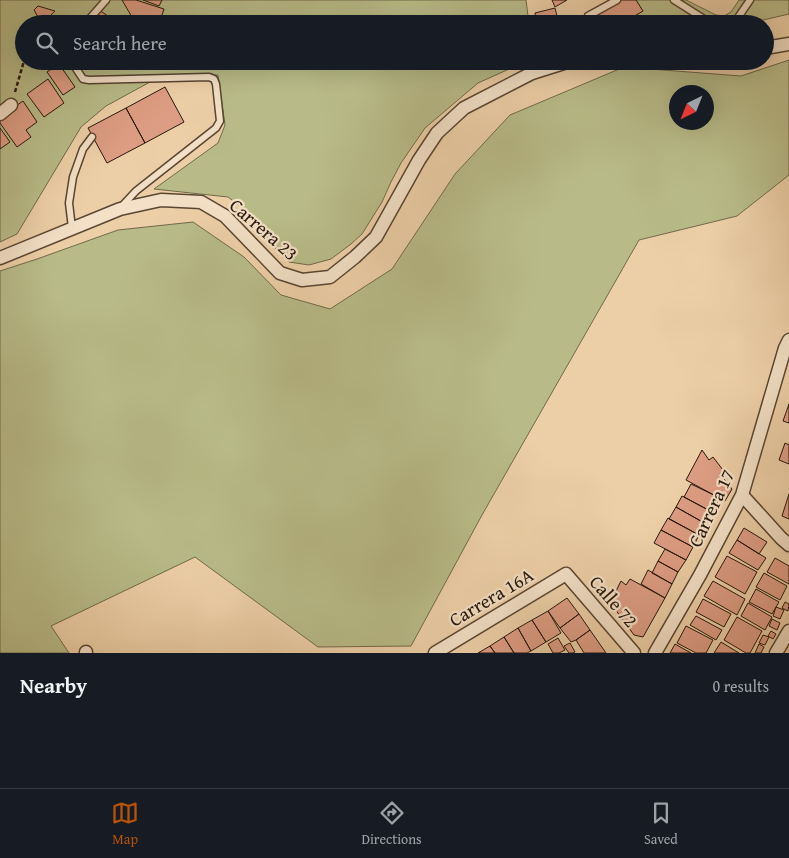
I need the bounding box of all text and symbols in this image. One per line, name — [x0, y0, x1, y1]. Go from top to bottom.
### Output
search box — [15, 15, 774, 70]
icon: search — [33, 29, 61, 57]
text: Search here — [73, 29, 167, 57]
north arrow — [669, 85, 714, 130]
street label: Carrera 23 — [224, 191, 304, 267]
street label: Carrera 17 — [681, 465, 741, 551]
street label: Carrera 16A — [443, 560, 539, 633]
street label: Calle 72 — [583, 569, 645, 633]
text: Nearby — [20, 670, 87, 701]
text: 0 results — [712, 674, 769, 698]
tab: Map — [111, 799, 139, 849]
tab: Directions — [361, 799, 422, 849]
tab: Saved — [644, 799, 678, 849]

